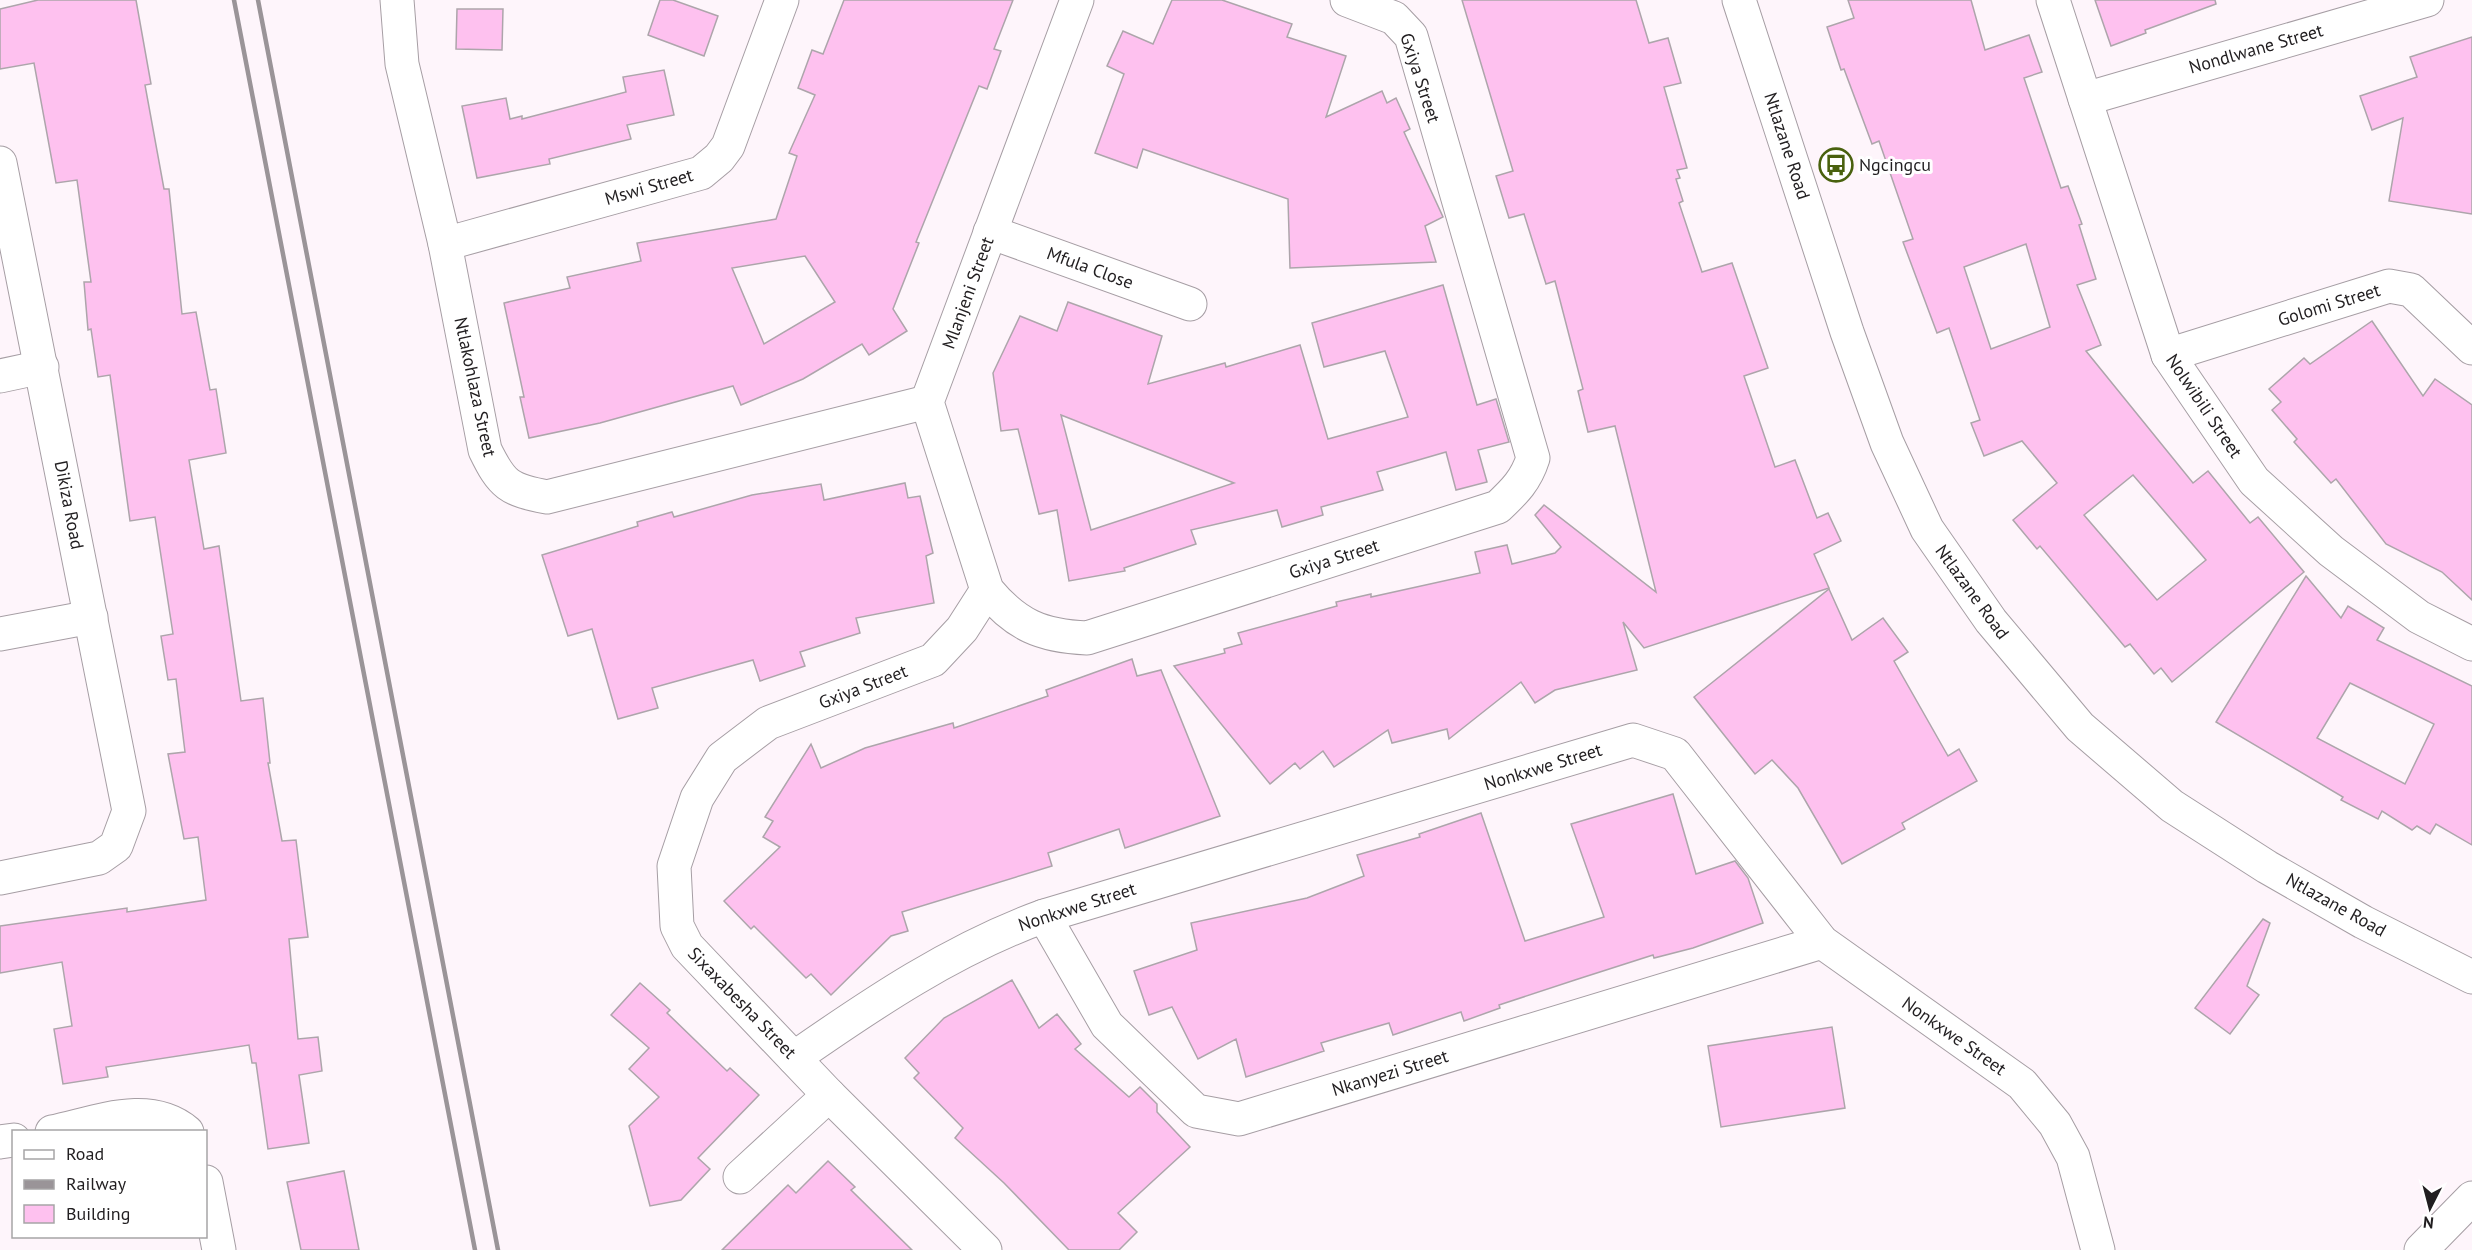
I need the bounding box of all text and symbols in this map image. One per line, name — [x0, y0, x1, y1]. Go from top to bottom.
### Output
street label: Nondlwane Street — [2186, 18, 2326, 79]
street label: Gxiya Street — [1395, 30, 1446, 126]
street label: Ntlazane Road — [1759, 89, 1816, 202]
bus stop icon: Ngcingcu — [1818, 147, 1854, 183]
place label: Ngcingcu — [1859, 153, 1931, 176]
street label: Mswi Street — [602, 163, 696, 210]
street label: Mlanjeni Street — [937, 234, 998, 352]
street label: Mfula Close — [1044, 241, 1137, 294]
street label: Golomi Street — [2275, 278, 2383, 331]
street label: Ntlakohlaza Street — [449, 315, 502, 459]
street label: Nolwibili Street — [2161, 349, 2248, 462]
street label: Dikiza Road — [50, 459, 89, 551]
street label: Gxiya Street — [1286, 533, 1382, 584]
street label: Ntlazane Road — [1930, 540, 2014, 643]
street label: Gxiya Street — [815, 659, 910, 714]
street label: Nonkxwe Street — [1481, 738, 1605, 795]
street label: Ntlazane Road — [2282, 868, 2390, 942]
street label: Nonkxwe Street — [1015, 877, 1138, 936]
street label: Sixaxabesha Street — [683, 942, 802, 1063]
street label: Nonkxwe Street — [1898, 991, 2011, 1080]
street label: Nkanyezi Street — [1329, 1044, 1451, 1101]
legend — [12, 1130, 207, 1238]
text: Road — [66, 1142, 104, 1165]
text: Railway — [66, 1172, 127, 1195]
north arrow — [2400, 1178, 2460, 1238]
text: Building — [66, 1202, 130, 1225]
text: N — [2422, 1212, 2435, 1233]

